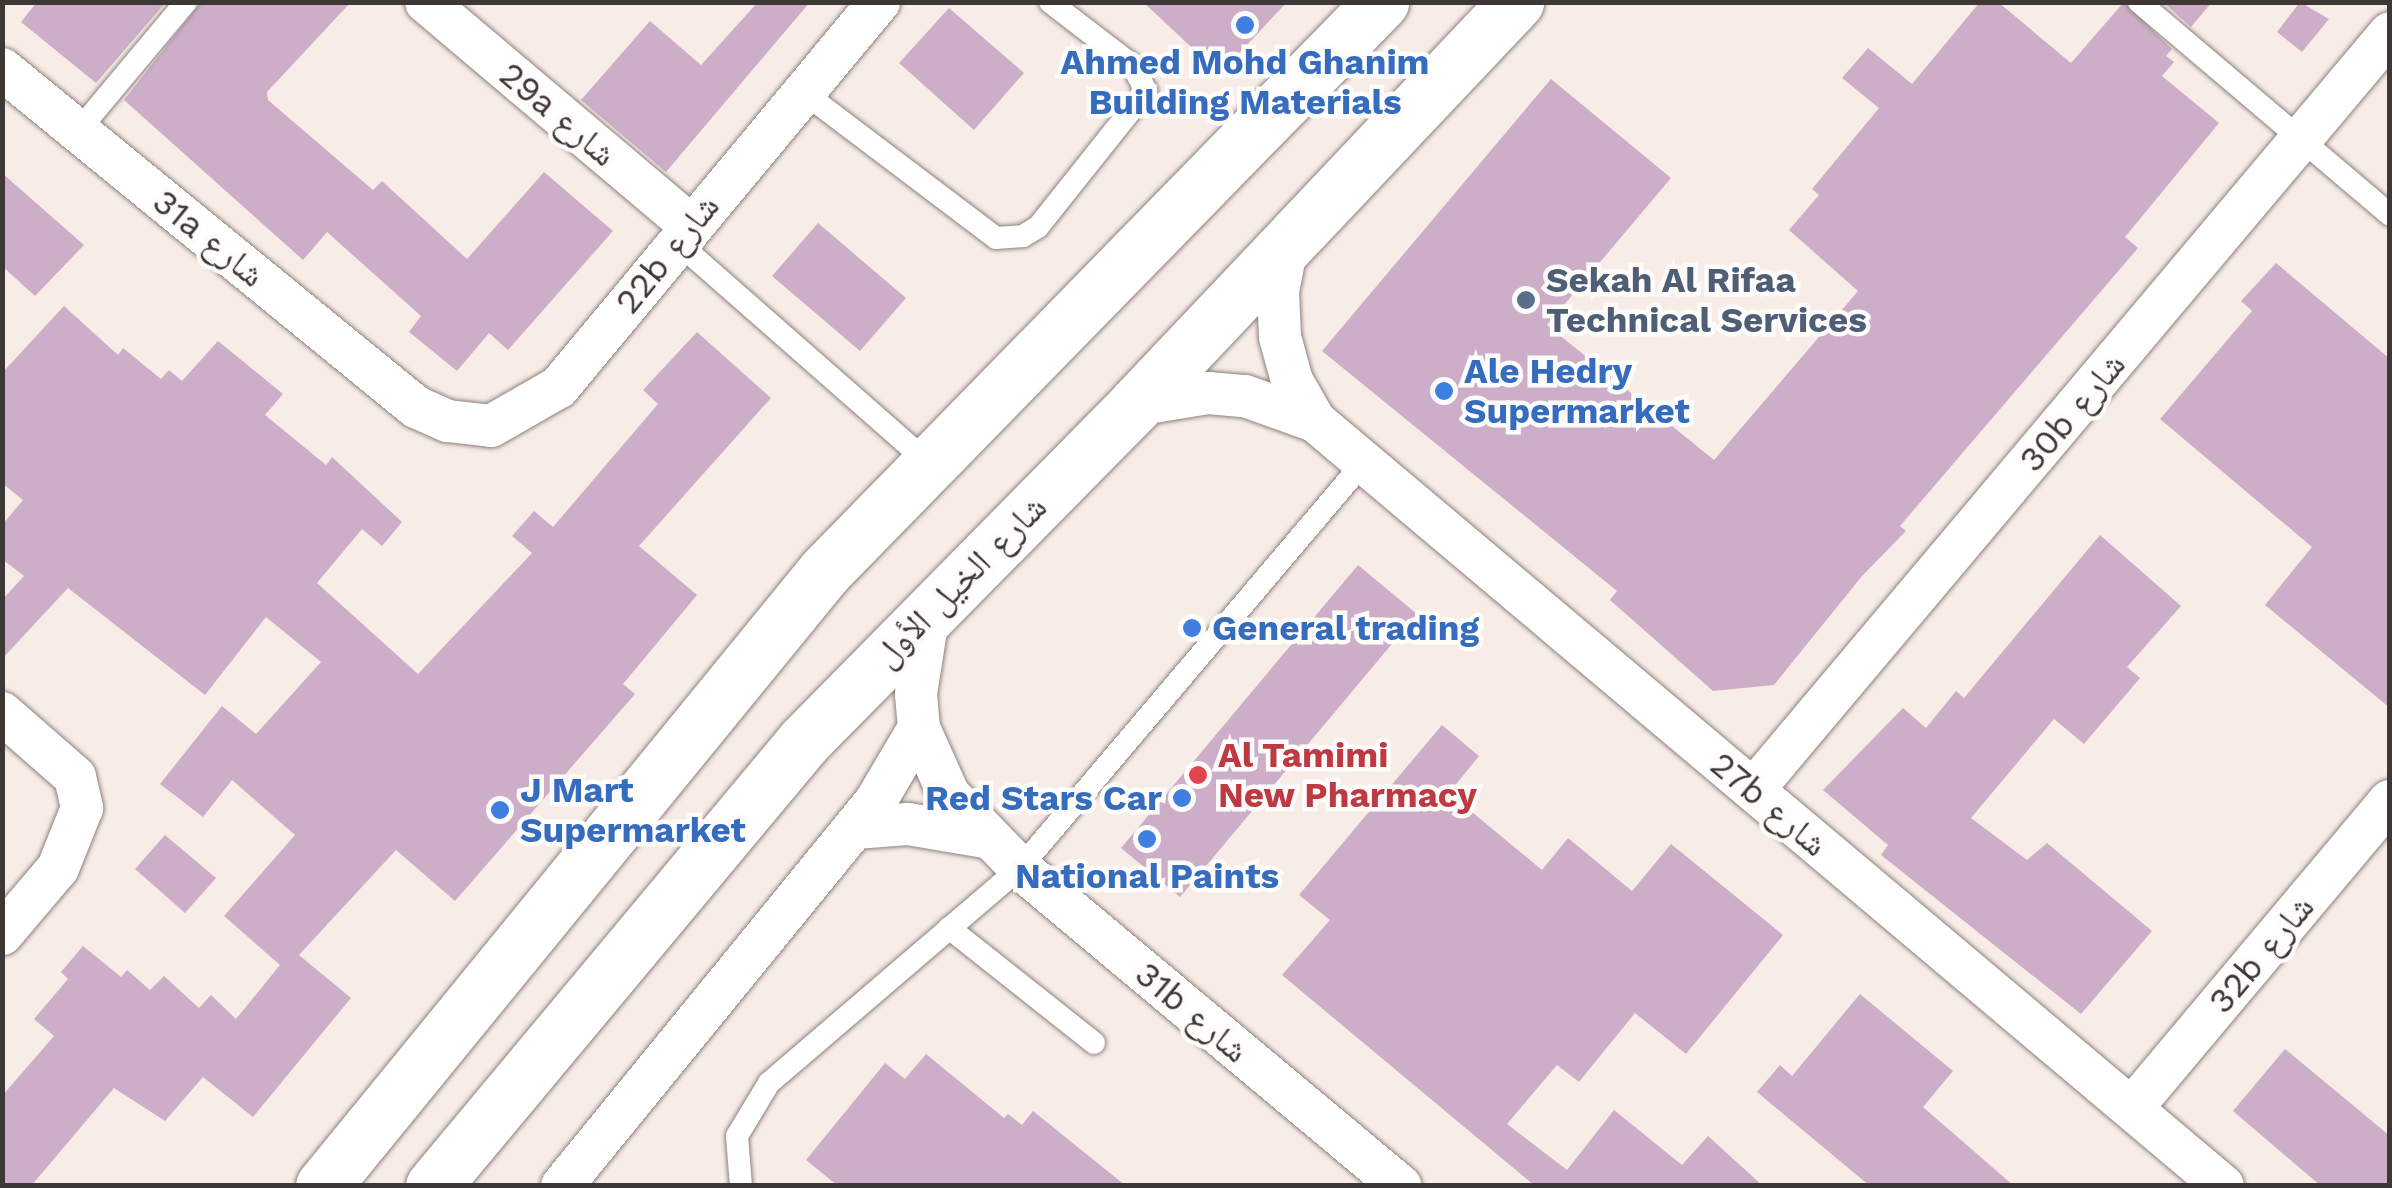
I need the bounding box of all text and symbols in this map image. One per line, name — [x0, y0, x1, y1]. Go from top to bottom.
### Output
marker: Ahmed Mohd Ghanim Building Materials — [1234, 14, 1256, 36]
place label: Ahmed Mohd Ghanim Building Materials — [1061, 41, 1429, 123]
street label: 29a شارع — [491, 53, 625, 175]
street label: 31a شارع — [144, 180, 274, 296]
street label: 22b شارع — [606, 186, 728, 322]
place label: Sekah Al Rifaa Technical Services — [1546, 259, 1867, 341]
marker: Sekah Al Rifaa Technical Services — [1515, 289, 1537, 311]
street label: 30b شارع — [2010, 344, 2134, 480]
place label: Ale Hedry Supermarket — [1464, 350, 1690, 432]
marker: Ale Hedry Supermarket — [1433, 380, 1455, 402]
street label: شارع الخيل الأول — [865, 486, 1055, 676]
place label: General trading — [1212, 607, 1480, 649]
marker: General trading — [1181, 617, 1203, 639]
place label: Al Tamimi New Pharmacy — [1218, 734, 1478, 816]
street label: 27b شارع — [1702, 743, 1836, 865]
marker: Al Tamimi New Pharmacy — [1187, 764, 1209, 786]
place label: J Mart Supermarket — [520, 769, 746, 851]
place label: Red Stars Car — [925, 777, 1162, 819]
marker: Red Stars Car — [1171, 787, 1193, 809]
marker: J Mart Supermarket — [489, 799, 511, 821]
marker: National Paints — [1136, 828, 1158, 850]
place label: National Paints — [1015, 855, 1279, 897]
street label: 32b شارع — [2200, 886, 2322, 1022]
street label: 31b شارع — [1127, 953, 1257, 1071]

